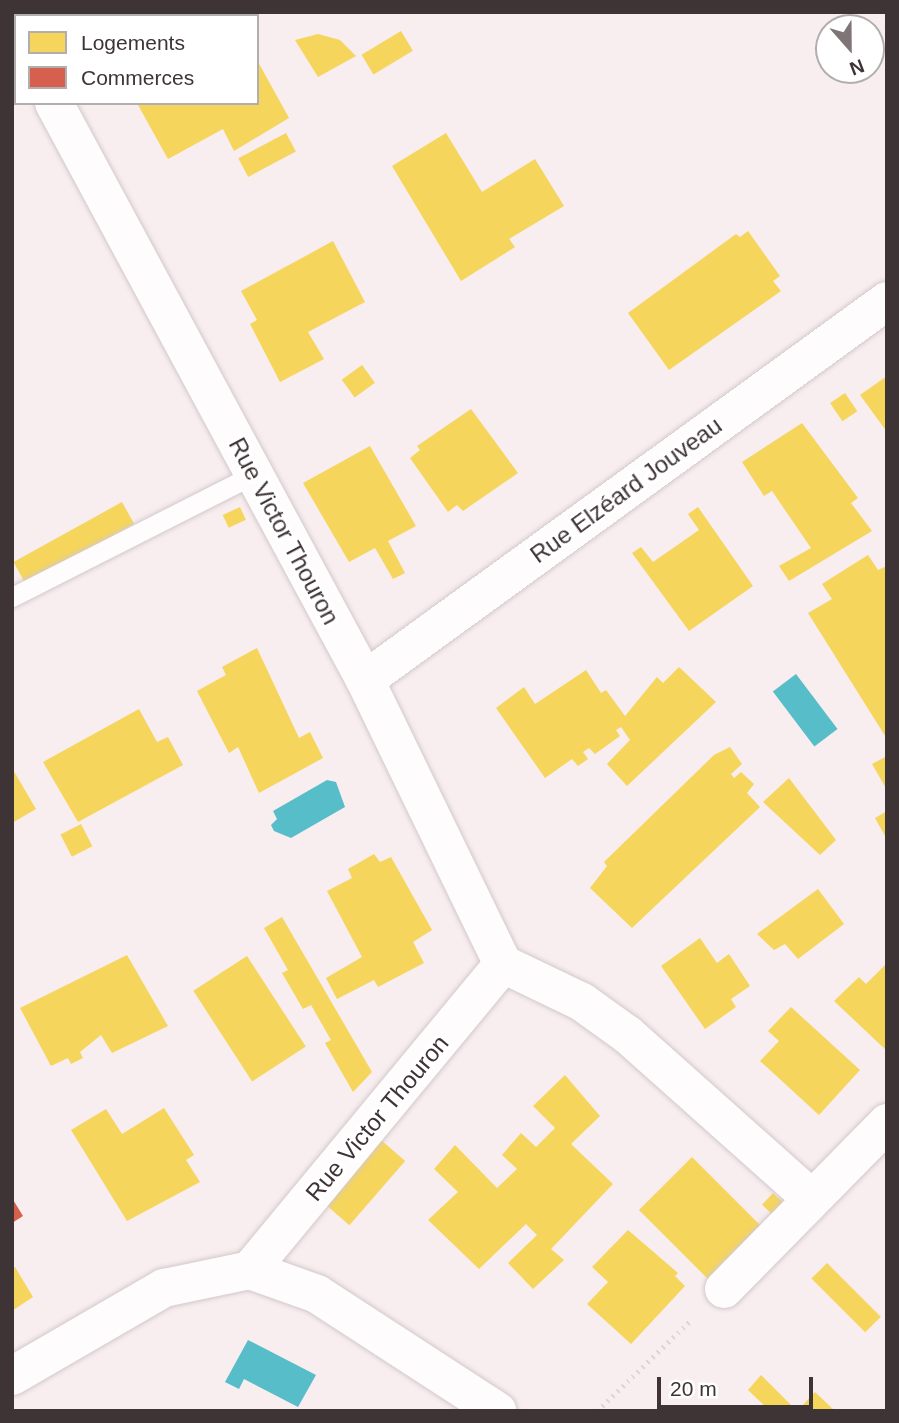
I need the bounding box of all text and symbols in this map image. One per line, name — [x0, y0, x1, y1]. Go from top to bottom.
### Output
legend — [14, 14, 259, 105]
north arrow — [815, 14, 885, 84]
text: Logements — [81, 31, 185, 54]
text: N — [847, 55, 867, 79]
text: Commerces — [81, 66, 194, 89]
street label: Rue Elzéard Jouveau — [525, 411, 727, 569]
street label: Rue Victor Thouron — [223, 433, 345, 629]
street label: Rue Victor Thouron — [299, 1029, 455, 1207]
scale bar — [661, 1364, 817, 1408]
text: 20 m — [670, 1377, 717, 1400]

